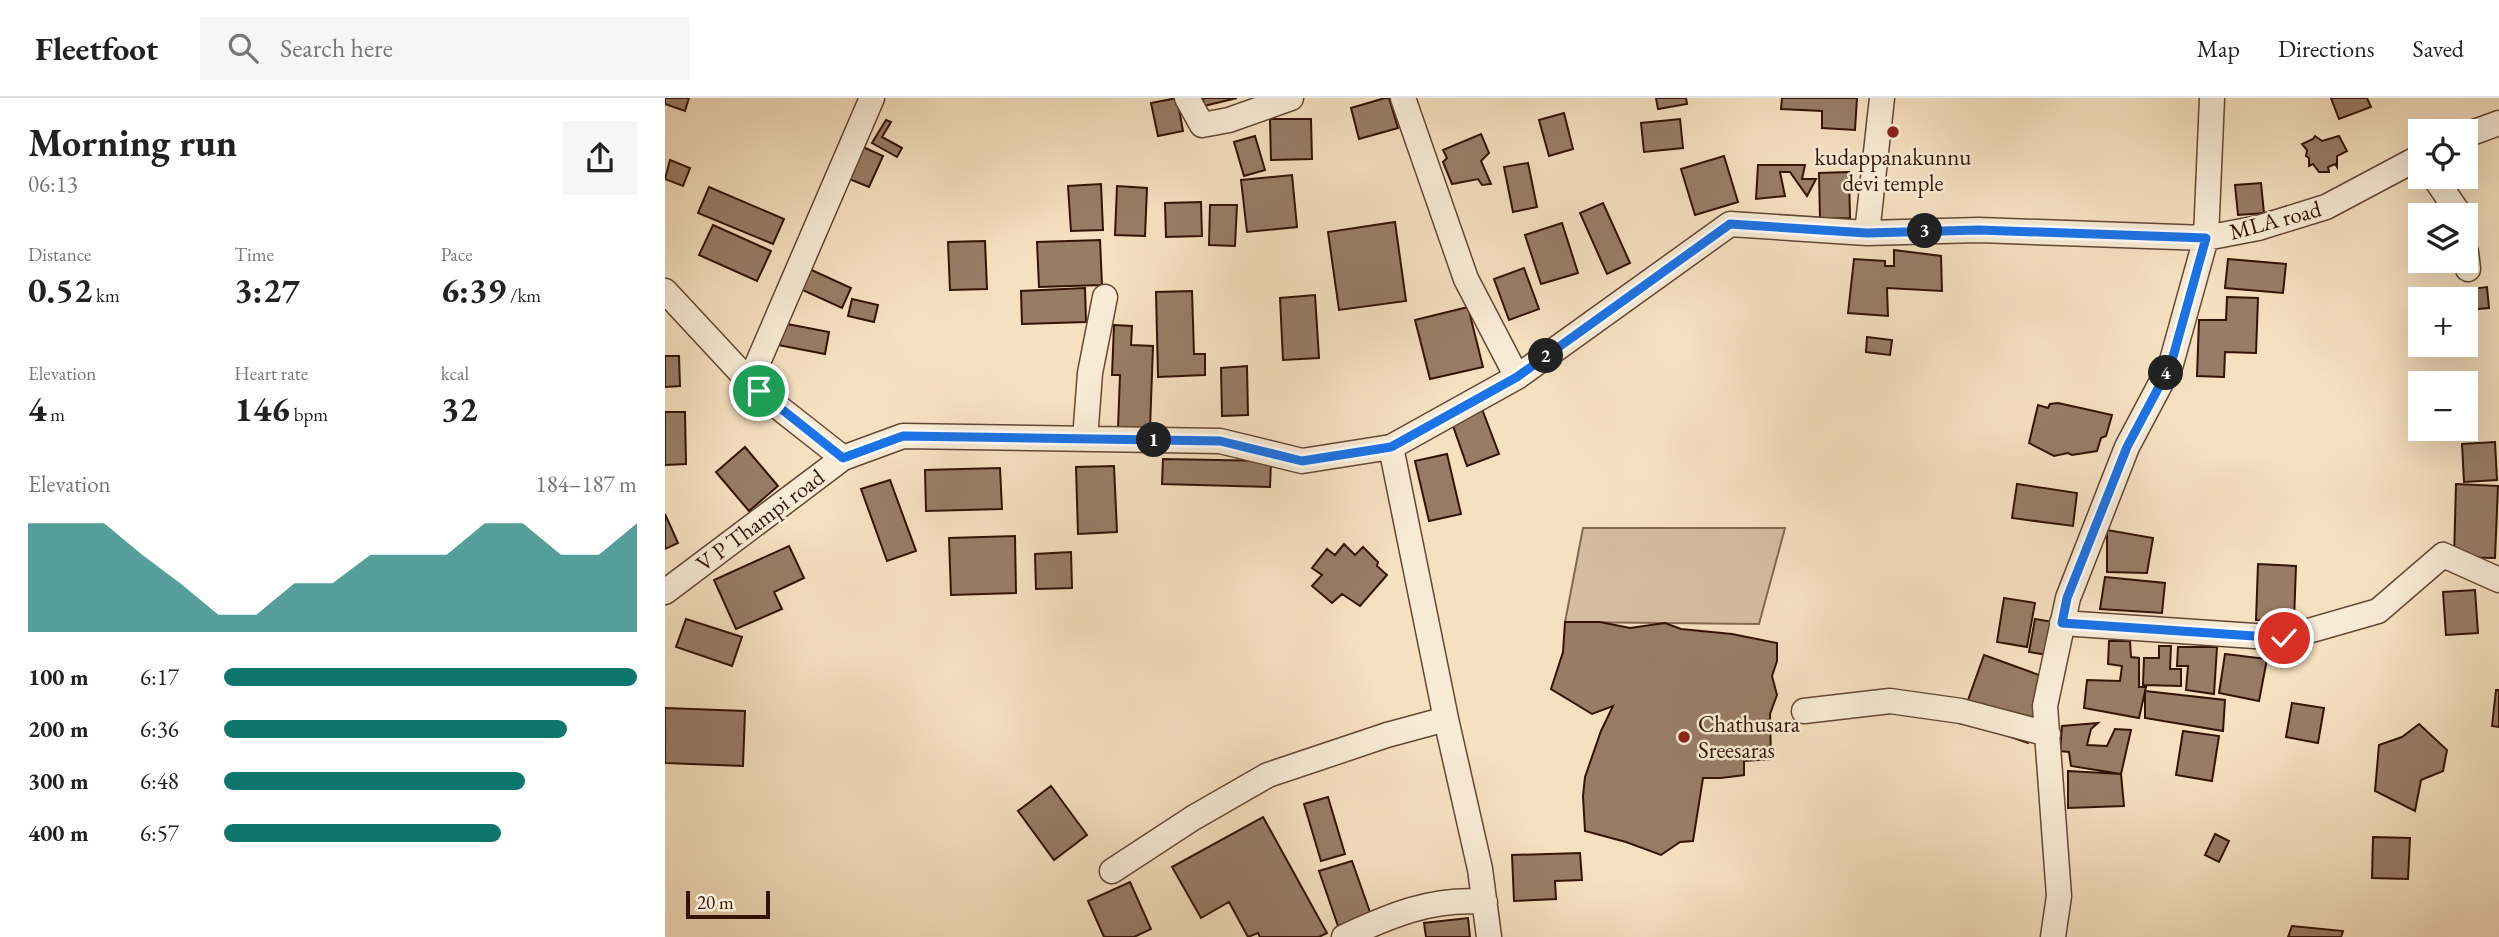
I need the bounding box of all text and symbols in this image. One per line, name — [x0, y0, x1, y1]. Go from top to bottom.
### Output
search box — [200, 17, 690, 80]
text: Fleetfoot — [35, 27, 158, 70]
icon: search — [224, 29, 262, 67]
text: Search here — [280, 31, 393, 65]
text: Map — [2197, 33, 2240, 64]
text: Directions — [2278, 33, 2375, 64]
text: Saved — [2413, 33, 2464, 64]
text: Morning run — [28, 118, 237, 167]
map controls — [2408, 119, 2478, 441]
button: locate — [2408, 119, 2478, 189]
button: share — [563, 121, 637, 195]
marker: kudappanakunnu devi temple — [1885, 124, 1901, 140]
place label: kudappanakunnu devi temple — [1815, 142, 1971, 198]
text: 06:13 — [28, 169, 78, 199]
street label: MLA road — [2226, 193, 2325, 247]
button: layers — [2408, 203, 2478, 273]
pin: 3 — [1907, 214, 1943, 248]
text: 3 — [1919, 218, 1930, 243]
text: Distance — [28, 242, 91, 267]
text: Time — [234, 242, 274, 267]
text: Pace — [441, 242, 473, 267]
text: 0.52 — [28, 267, 92, 312]
text: 3:27 — [234, 267, 300, 312]
text: 6:39 — [441, 267, 506, 312]
text: km — [92, 283, 120, 308]
text: /km — [506, 283, 541, 308]
button: + — [2408, 287, 2478, 357]
pin: 2 — [1529, 338, 1563, 374]
text: 2 — [1540, 343, 1551, 368]
pin: 4 — [2149, 356, 2183, 390]
text: 4 — [2160, 360, 2171, 385]
text: Elevation — [28, 361, 96, 386]
text: Heart rate — [234, 361, 308, 386]
text: kcal — [441, 361, 469, 386]
pin — [729, 361, 789, 421]
button: − — [2408, 371, 2478, 441]
icon: arrive — [740, 372, 778, 410]
text: 4 — [28, 386, 47, 431]
text: 146 — [234, 386, 290, 431]
text: 32 — [441, 386, 478, 431]
text: m — [47, 402, 65, 427]
text: bpm — [290, 402, 328, 427]
pin: 1 — [1137, 422, 1171, 458]
text: 1 — [1148, 427, 1159, 452]
street label: V P Thampi road — [690, 462, 831, 578]
text: Elevation — [28, 469, 111, 499]
text: 184–187 m — [536, 469, 637, 499]
pin — [2254, 608, 2314, 668]
icon: check — [2265, 619, 2303, 657]
text: 100 m — [28, 662, 89, 692]
text: 6:17 — [140, 662, 179, 692]
place label: Chathusara Sreesaras — [1698, 709, 1801, 765]
text: 200 m — [28, 714, 89, 744]
text: 6:36 — [140, 714, 179, 744]
marker: Chathusara Sreesaras — [1676, 729, 1692, 745]
text: 300 m — [28, 766, 89, 796]
text: 6:48 — [140, 766, 179, 796]
text: 400 m — [28, 818, 89, 848]
text: 6:57 — [140, 818, 179, 848]
scale bar — [686, 888, 770, 920]
text: 20 m — [697, 890, 734, 915]

